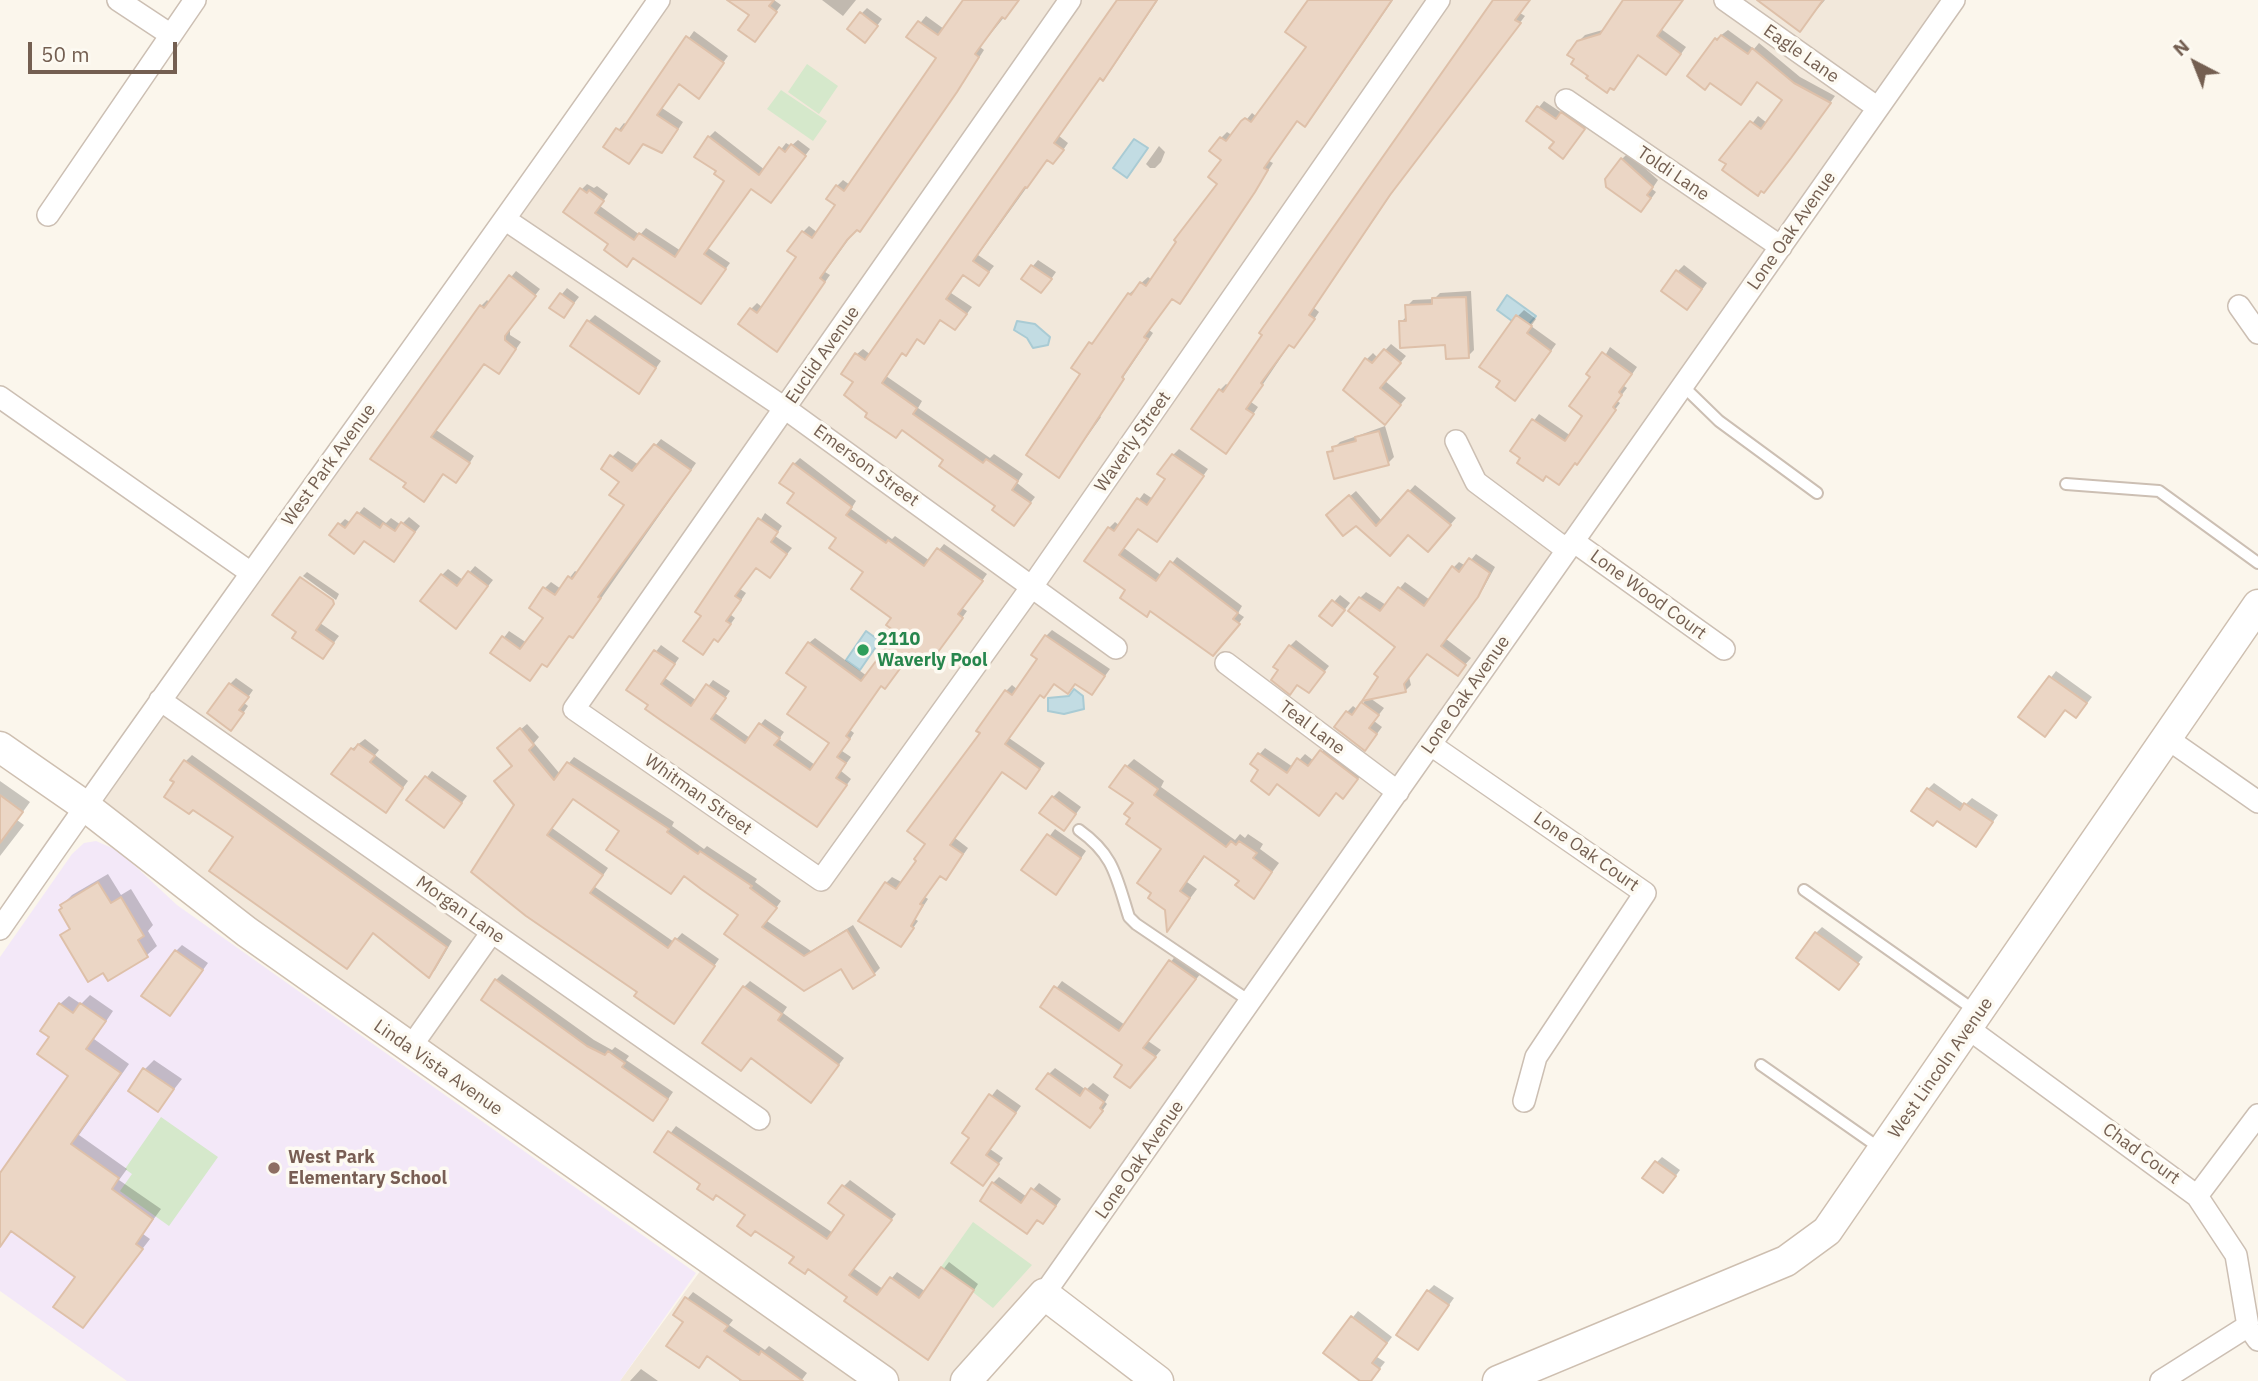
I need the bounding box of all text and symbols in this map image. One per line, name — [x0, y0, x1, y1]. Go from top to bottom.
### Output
street label: Eagle Lane — [1759, 20, 1843, 88]
scale bar — [32, 28, 180, 72]
north arrow — [2160, 28, 2230, 98]
text: N — [2168, 34, 2194, 61]
text: 50 m — [41, 40, 90, 68]
street label: Toldi Lane — [1633, 142, 1713, 206]
street label: Lone Oak Avenue — [1743, 168, 1841, 294]
street label: Euclid Avenue — [781, 302, 865, 408]
street label: Waverly Street — [1090, 388, 1176, 496]
street label: West Park Avenue — [277, 400, 381, 530]
street label: Emerson Street — [809, 420, 923, 512]
street label: Lone Wood Court — [1586, 546, 1710, 644]
place label: 2110 Waverly Pool — [877, 629, 987, 672]
street label: Lone Oak Avenue — [1417, 632, 1515, 758]
marker: 2110 Waverly Pool — [855, 642, 871, 658]
street label: Teal Lane — [1275, 696, 1349, 760]
street label: Whitman Street — [640, 750, 756, 840]
street label: Lone Oak Court — [1529, 808, 1643, 896]
street label: Morgan Lane — [412, 872, 508, 948]
street label: West Lincoln Avenue — [1884, 993, 1998, 1143]
street label: Linda Vista Avenue — [369, 1015, 507, 1121]
street label: Lone Oak Avenue — [1091, 1097, 1189, 1223]
street label: Chad Court — [2098, 1119, 2184, 1189]
place label: West Park Elementary School — [288, 1147, 447, 1190]
marker: West Park Elementary School — [266, 1160, 282, 1176]

